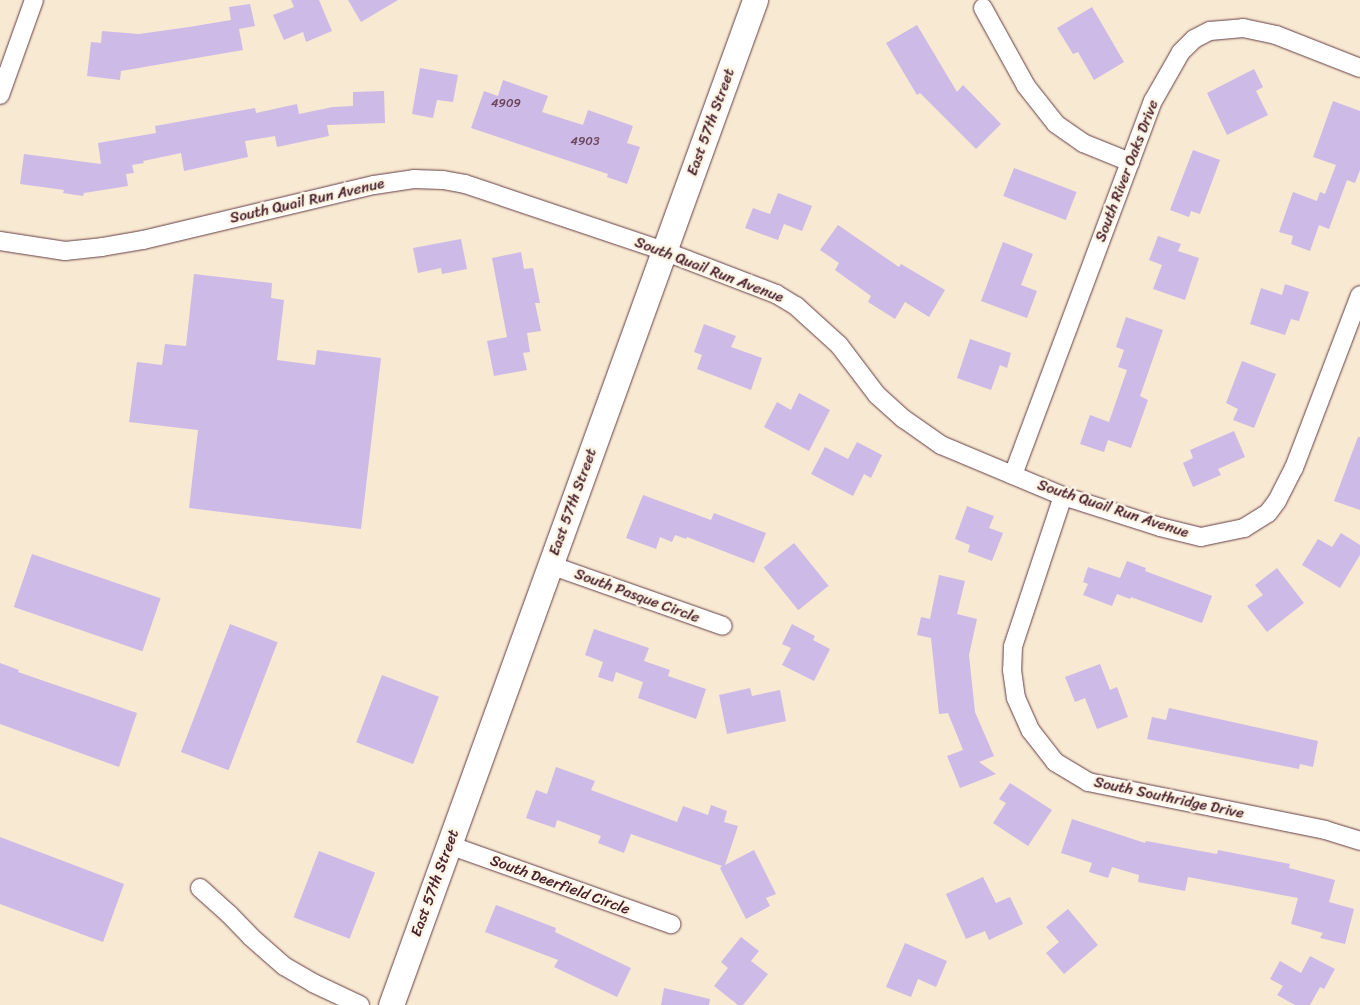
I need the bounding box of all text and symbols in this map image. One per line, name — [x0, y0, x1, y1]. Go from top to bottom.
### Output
street label: East 57th Street — [683, 66, 739, 178]
house number: 4909 — [491, 97, 521, 111]
street label: South River Oaks Drive — [1091, 97, 1163, 245]
house number: 4903 — [570, 135, 600, 149]
street label: South Quail Run Avenue — [228, 174, 386, 228]
street label: South Quail Run Avenue — [632, 233, 786, 307]
street label: East 57th Street — [545, 446, 601, 558]
street label: South Quail Run Avenue — [1035, 476, 1191, 542]
street label: South Pasque Circle — [572, 565, 702, 627]
street label: South Southridge Drive — [1092, 773, 1246, 823]
street label: East 57th Street — [407, 827, 463, 939]
street label: South Deerfield Circle — [488, 851, 632, 919]

